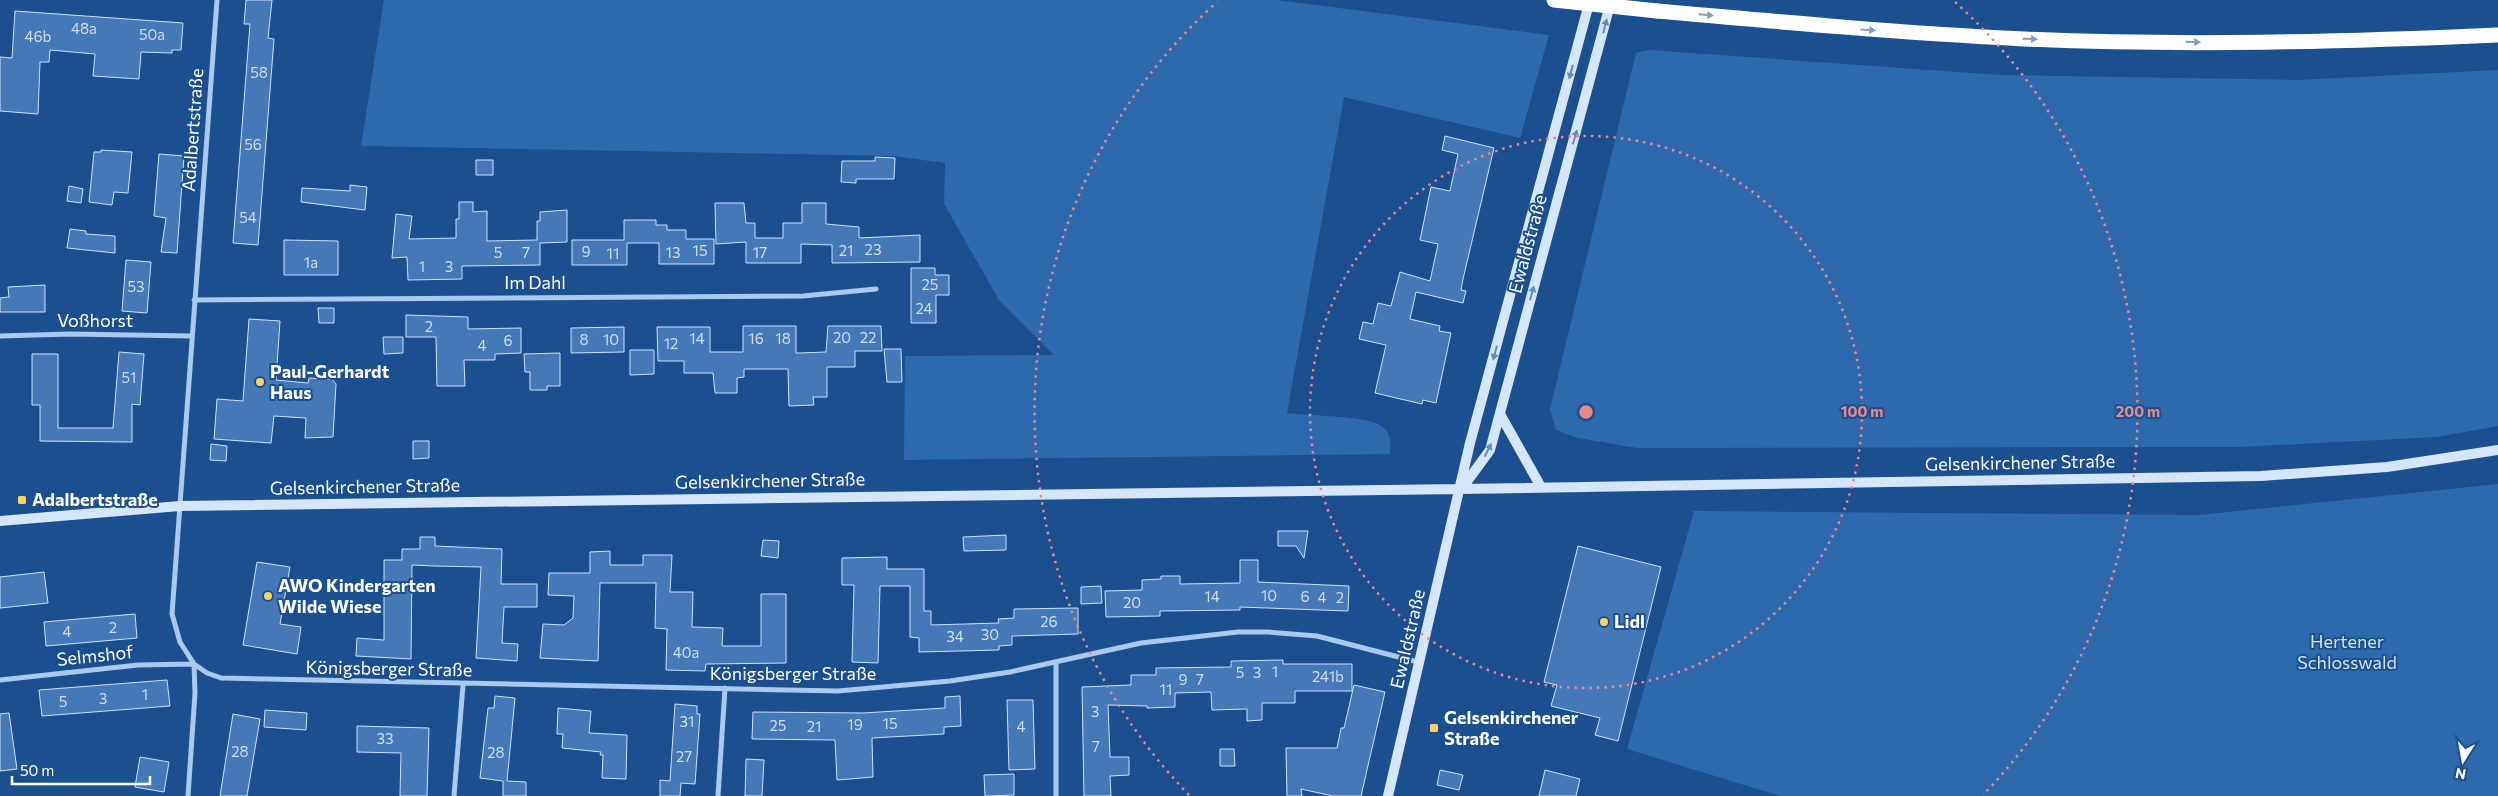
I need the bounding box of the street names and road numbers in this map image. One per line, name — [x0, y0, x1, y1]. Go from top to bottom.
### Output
street label: Adalbertstraße — [177, 68, 207, 192]
street label: Ewaldstraße — [1503, 192, 1551, 296]
street label: Im Dahl — [504, 271, 566, 293]
street label: Voßhorst — [57, 309, 133, 331]
street label: Gelsenkirchener Straße — [1925, 449, 2115, 475]
street label: Gelsenkirchener Straße — [675, 467, 865, 493]
street label: Gelsenkirchener Straße — [270, 473, 460, 499]
street label: Ewaldstraße — [1385, 587, 1429, 691]
street label: Selmshof — [56, 640, 135, 670]
street label: Königsberger Straße — [305, 656, 473, 680]
street label: Königsberger Straße — [710, 662, 876, 684]

